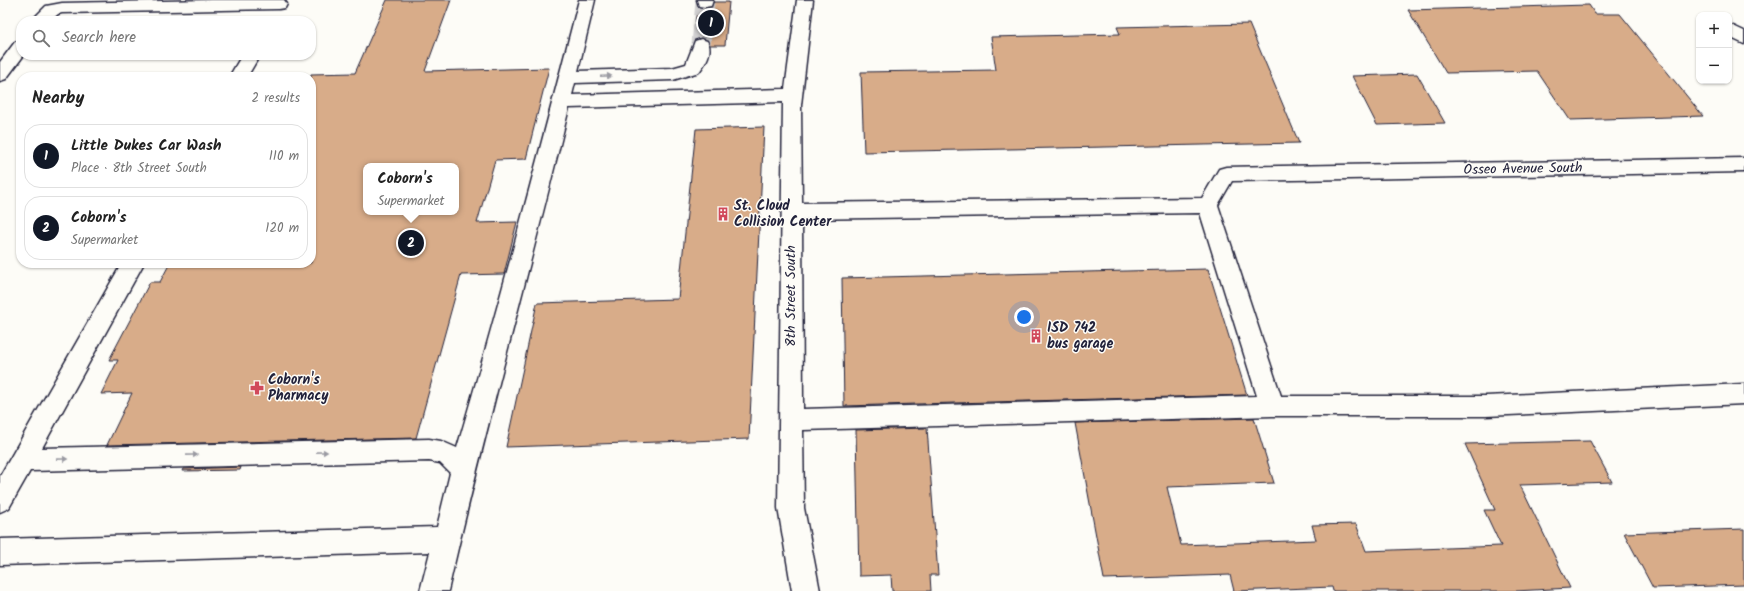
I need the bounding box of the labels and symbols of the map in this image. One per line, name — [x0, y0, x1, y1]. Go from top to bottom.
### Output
pin: 1 — [698, 8, 724, 38]
one-way arrow — [600, 73, 613, 79]
street label: Osseo Avenue South — [1463, 157, 1583, 181]
place label: St. Cloud Collision Center — [734, 195, 832, 233]
building icon: St. Cloud Collision Center — [715, 206, 731, 222]
pin: 2 — [398, 228, 424, 258]
street label: 8th Street South — [780, 245, 802, 347]
your location — [1014, 307, 1034, 327]
place label: ISD 742 bus garage — [1047, 317, 1113, 355]
building icon: ISD 742 bus garage — [1028, 328, 1044, 344]
place label: Coborn's Pharmacy — [268, 369, 329, 407]
pharmacy icon: Coborn's Pharmacy — [249, 380, 265, 396]
one-way arrow — [316, 449, 329, 455]
one-way arrow — [186, 452, 198, 459]
one-way arrow — [56, 455, 68, 462]

